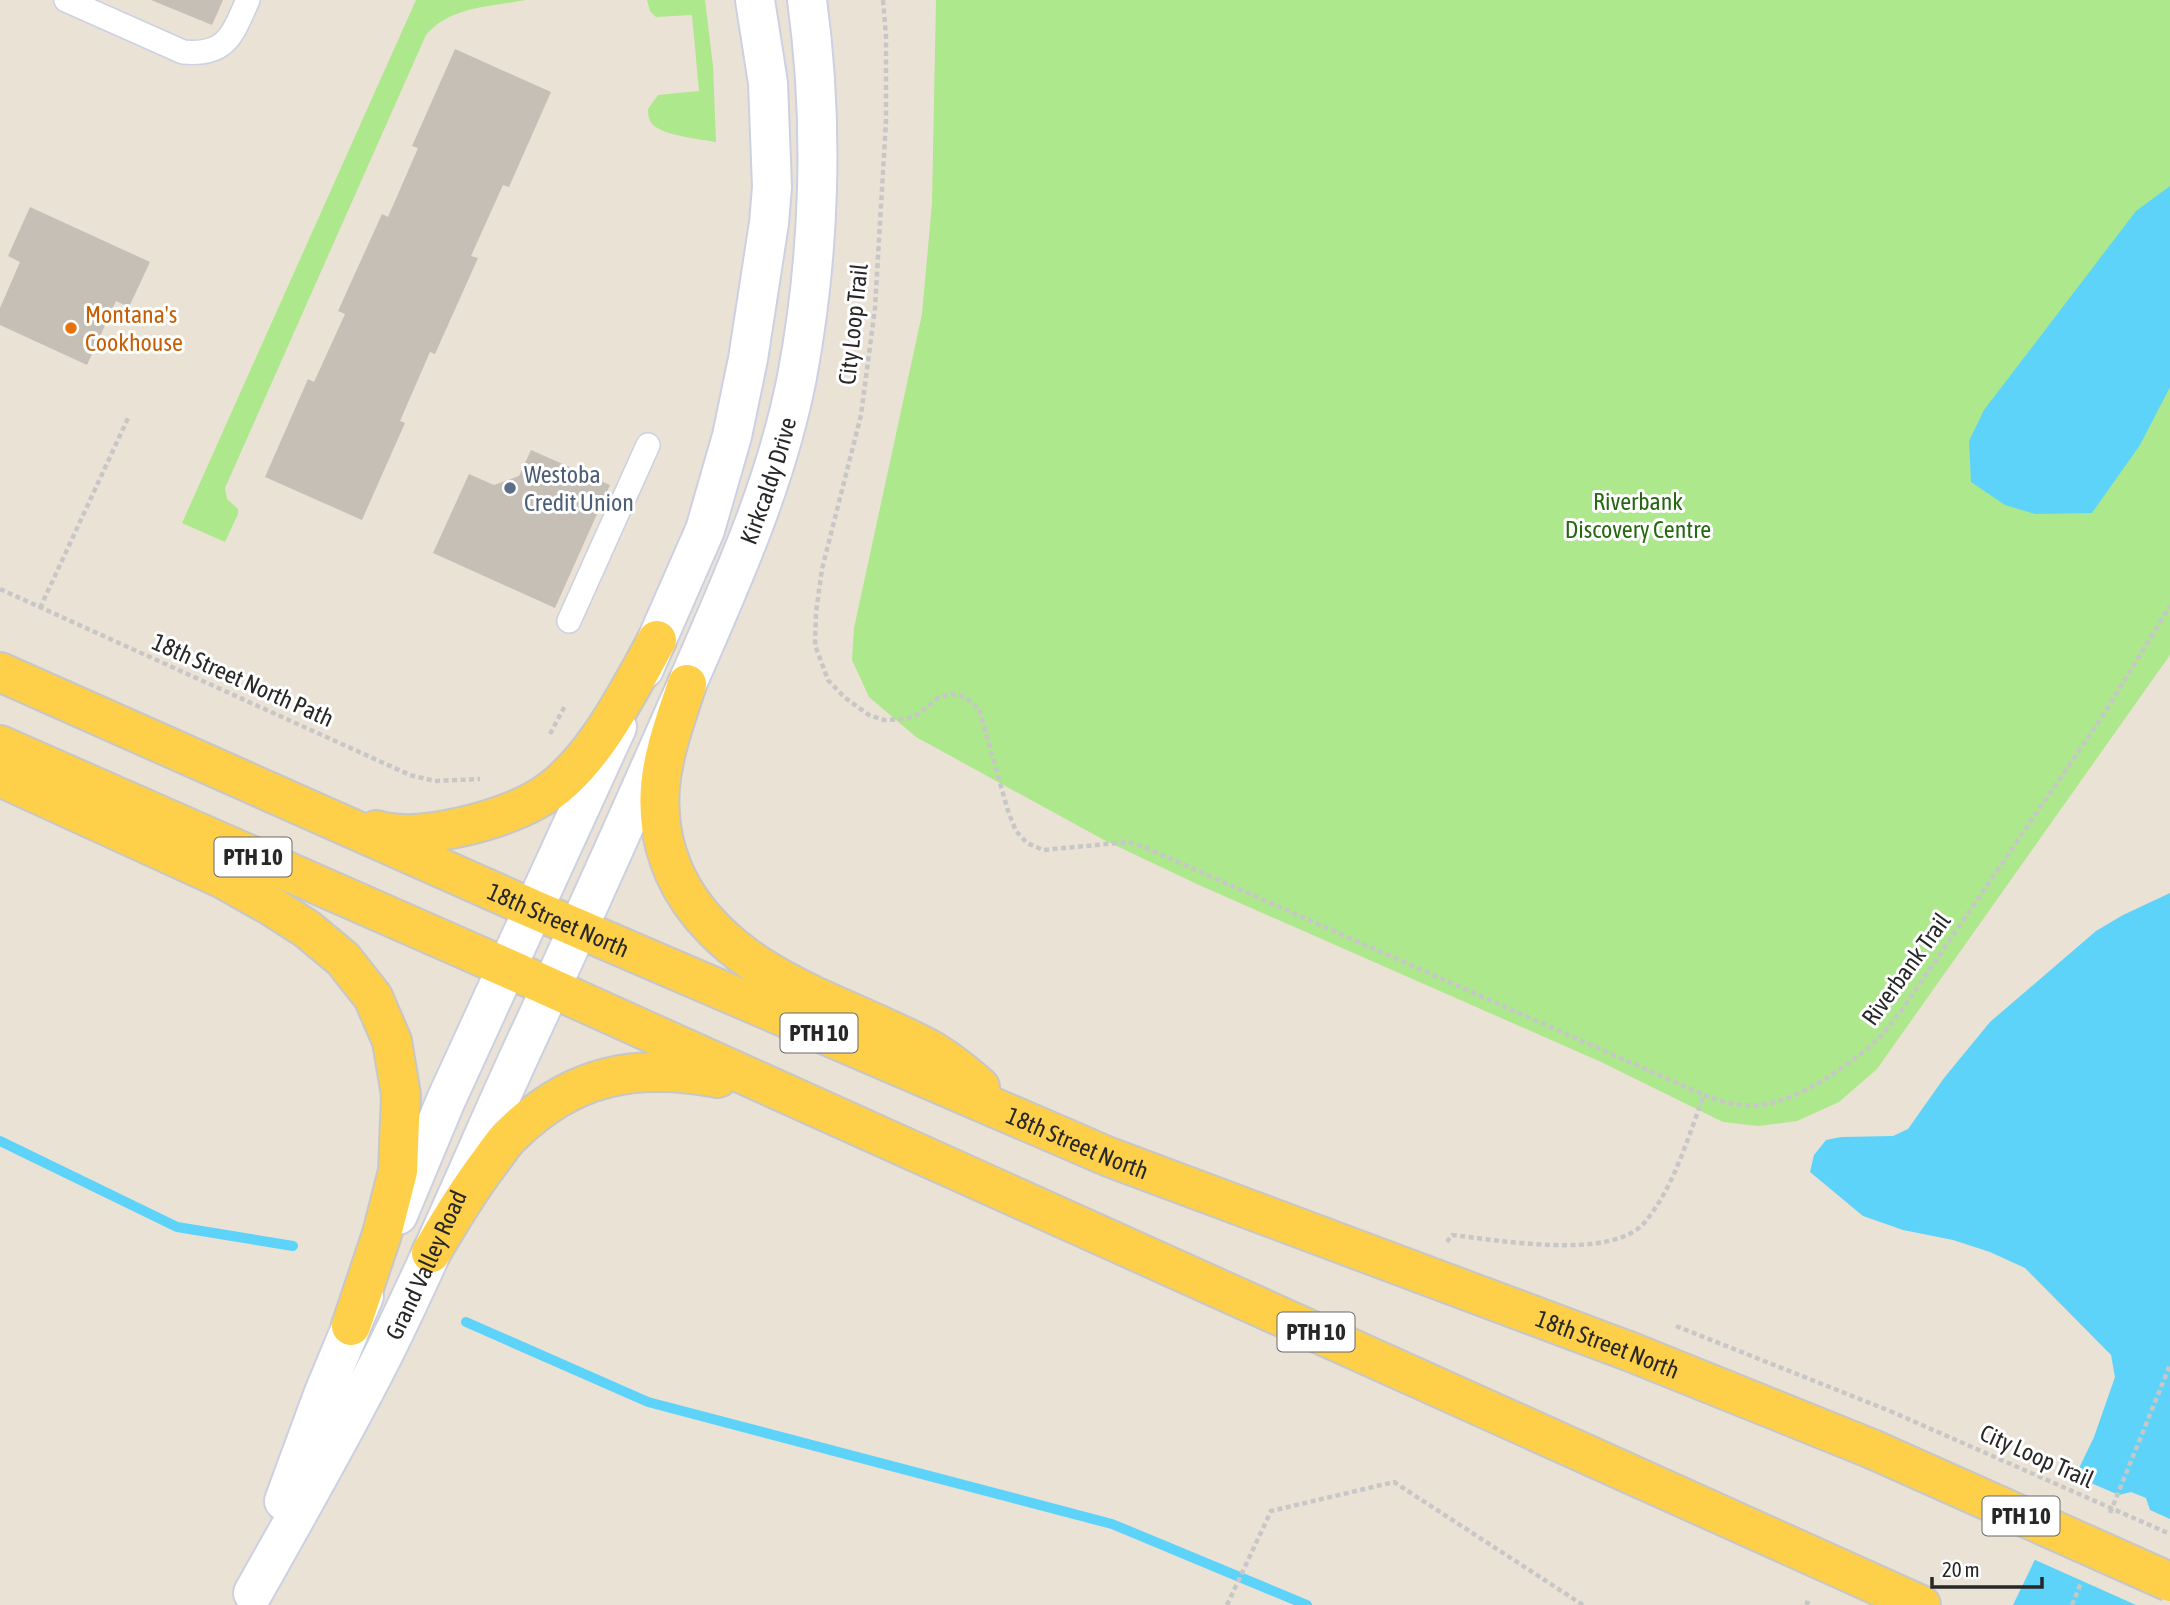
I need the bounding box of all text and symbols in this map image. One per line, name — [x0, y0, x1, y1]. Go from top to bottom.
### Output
street label: City Loop Trail — [833, 261, 873, 386]
place label: Montana's Cookhouse — [85, 301, 183, 356]
marker: Montana's Cookhouse — [63, 320, 79, 336]
street label: Kirkcaldy Drive — [734, 414, 801, 548]
place label: Westoba Credit Union — [524, 461, 634, 516]
marker: Westoba Credit Union — [502, 480, 518, 496]
park label: Riverbank Discovery Centre — [1565, 488, 1711, 543]
street label: 18th Street North Path — [148, 628, 338, 732]
road number: PTH 10 — [215, 838, 292, 876]
street label: 18th Street North — [484, 877, 633, 962]
street label: Riverbank Trail — [1856, 907, 1956, 1030]
road number: PTH 10 — [780, 1014, 858, 1052]
street label: 18th Street North — [1003, 1101, 1152, 1184]
street label: Grand Valley Road — [379, 1186, 471, 1344]
street label: 18th Street North — [1532, 1304, 1683, 1384]
road number: PTH 10 — [1278, 1312, 1354, 1352]
street label: City Loop Trail — [1976, 1419, 2099, 1493]
road number: PTH 10 — [1982, 1497, 2060, 1536]
scale bar — [1932, 1546, 2042, 1590]
text: 20 m — [1942, 1557, 1980, 1581]

